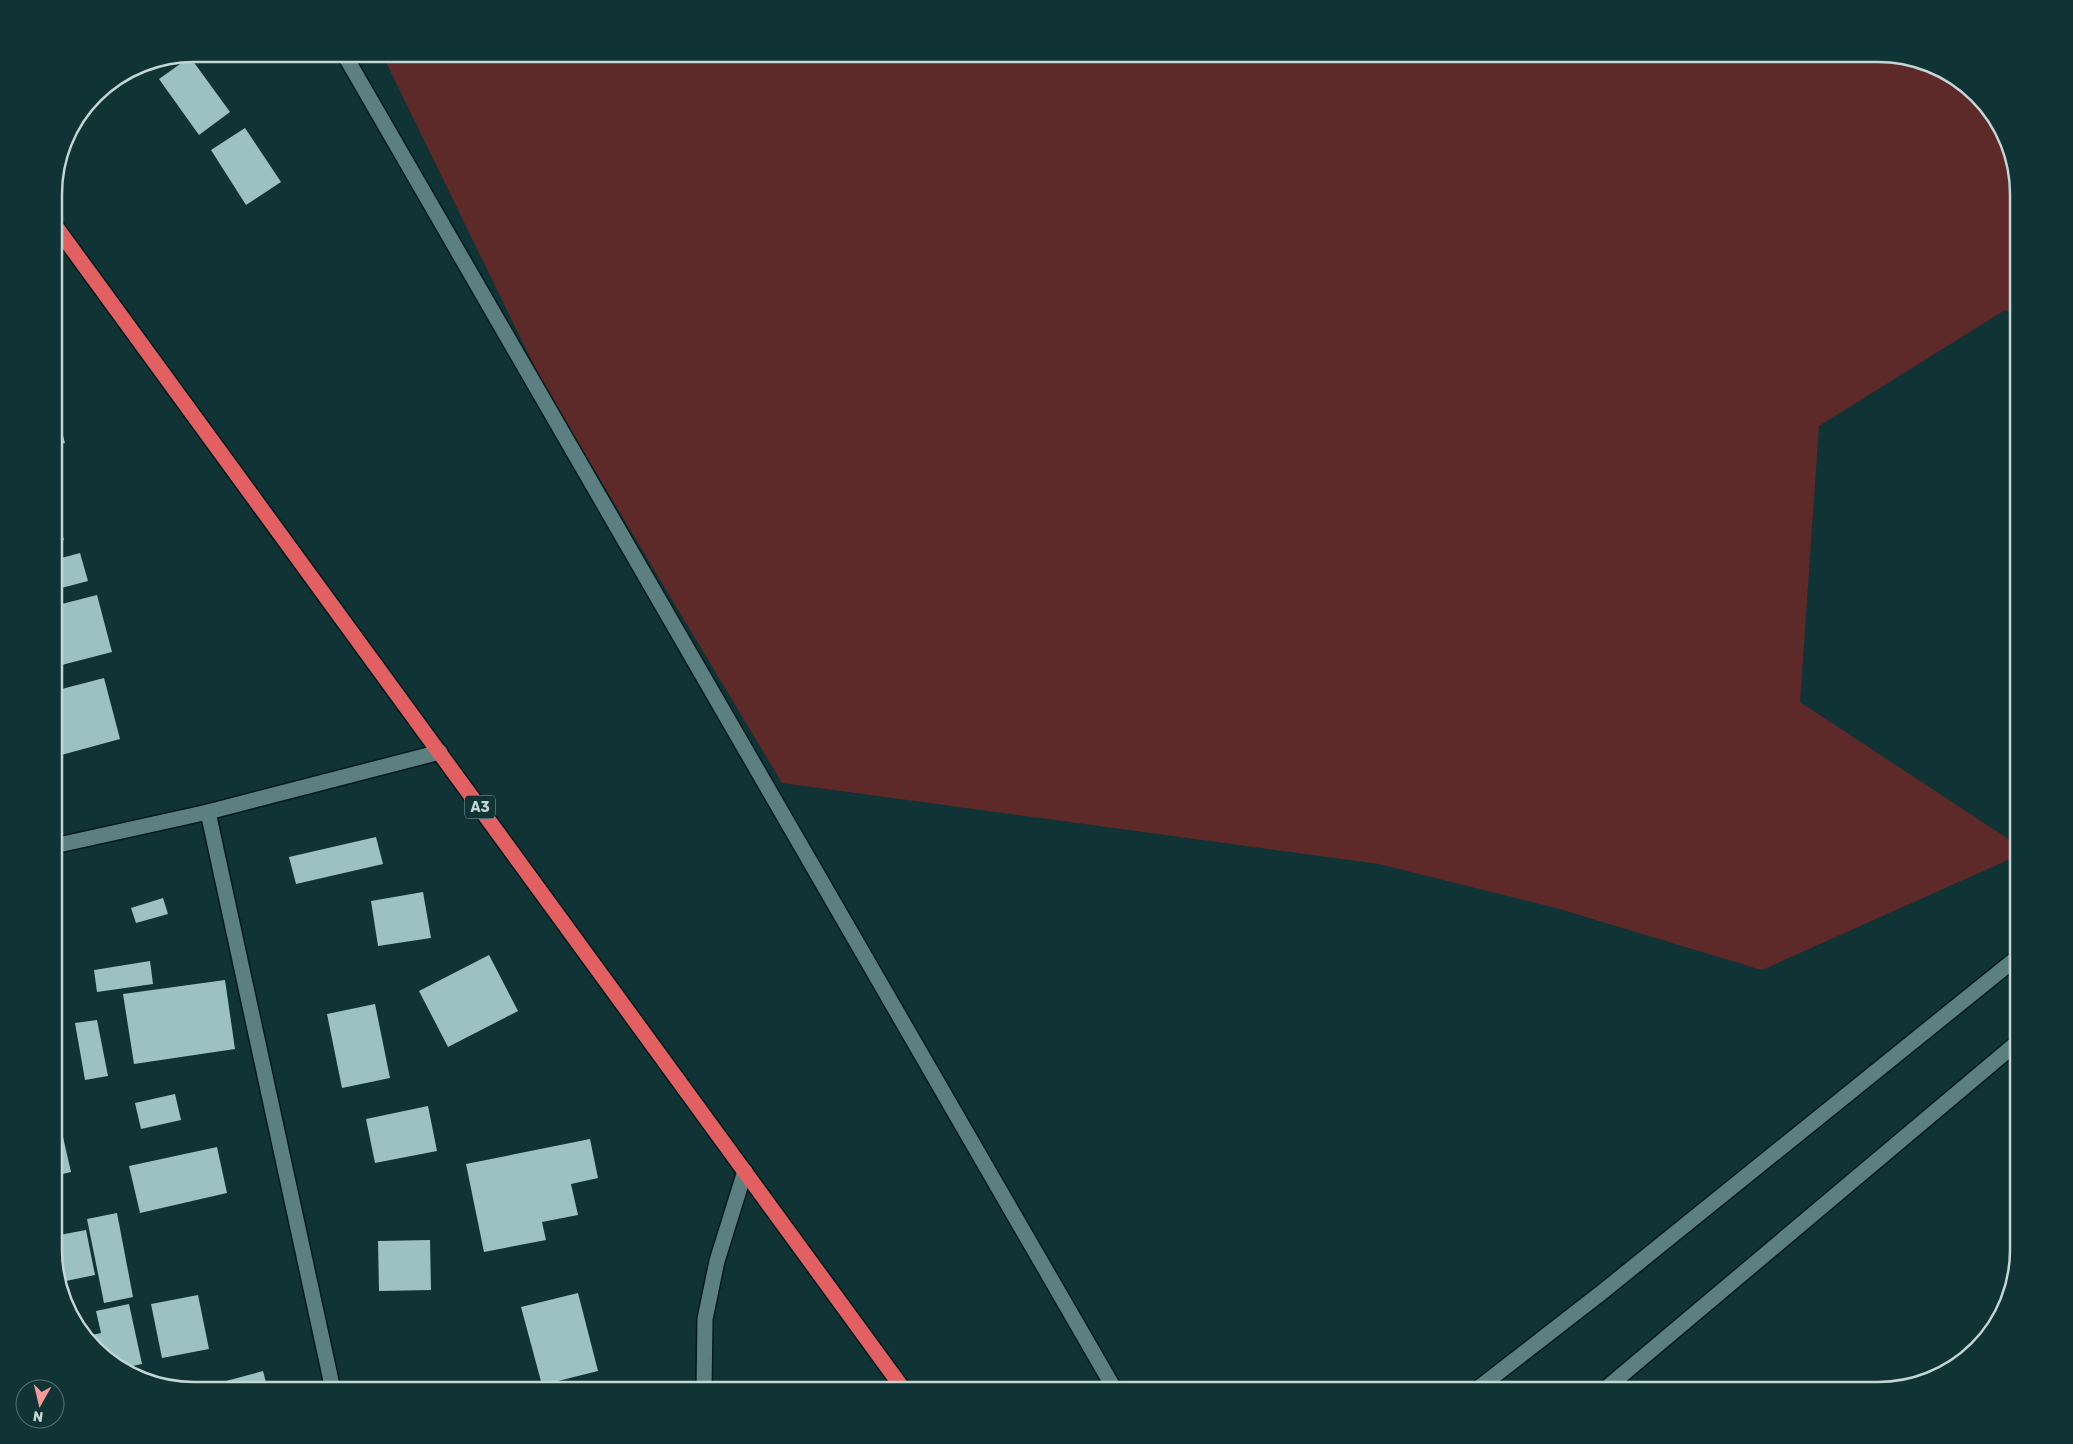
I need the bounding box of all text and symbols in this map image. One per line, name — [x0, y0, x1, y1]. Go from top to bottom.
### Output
road number: A3 — [465, 796, 495, 819]
north arrow — [15, 1379, 65, 1429]
text: N — [32, 1407, 44, 1425]

